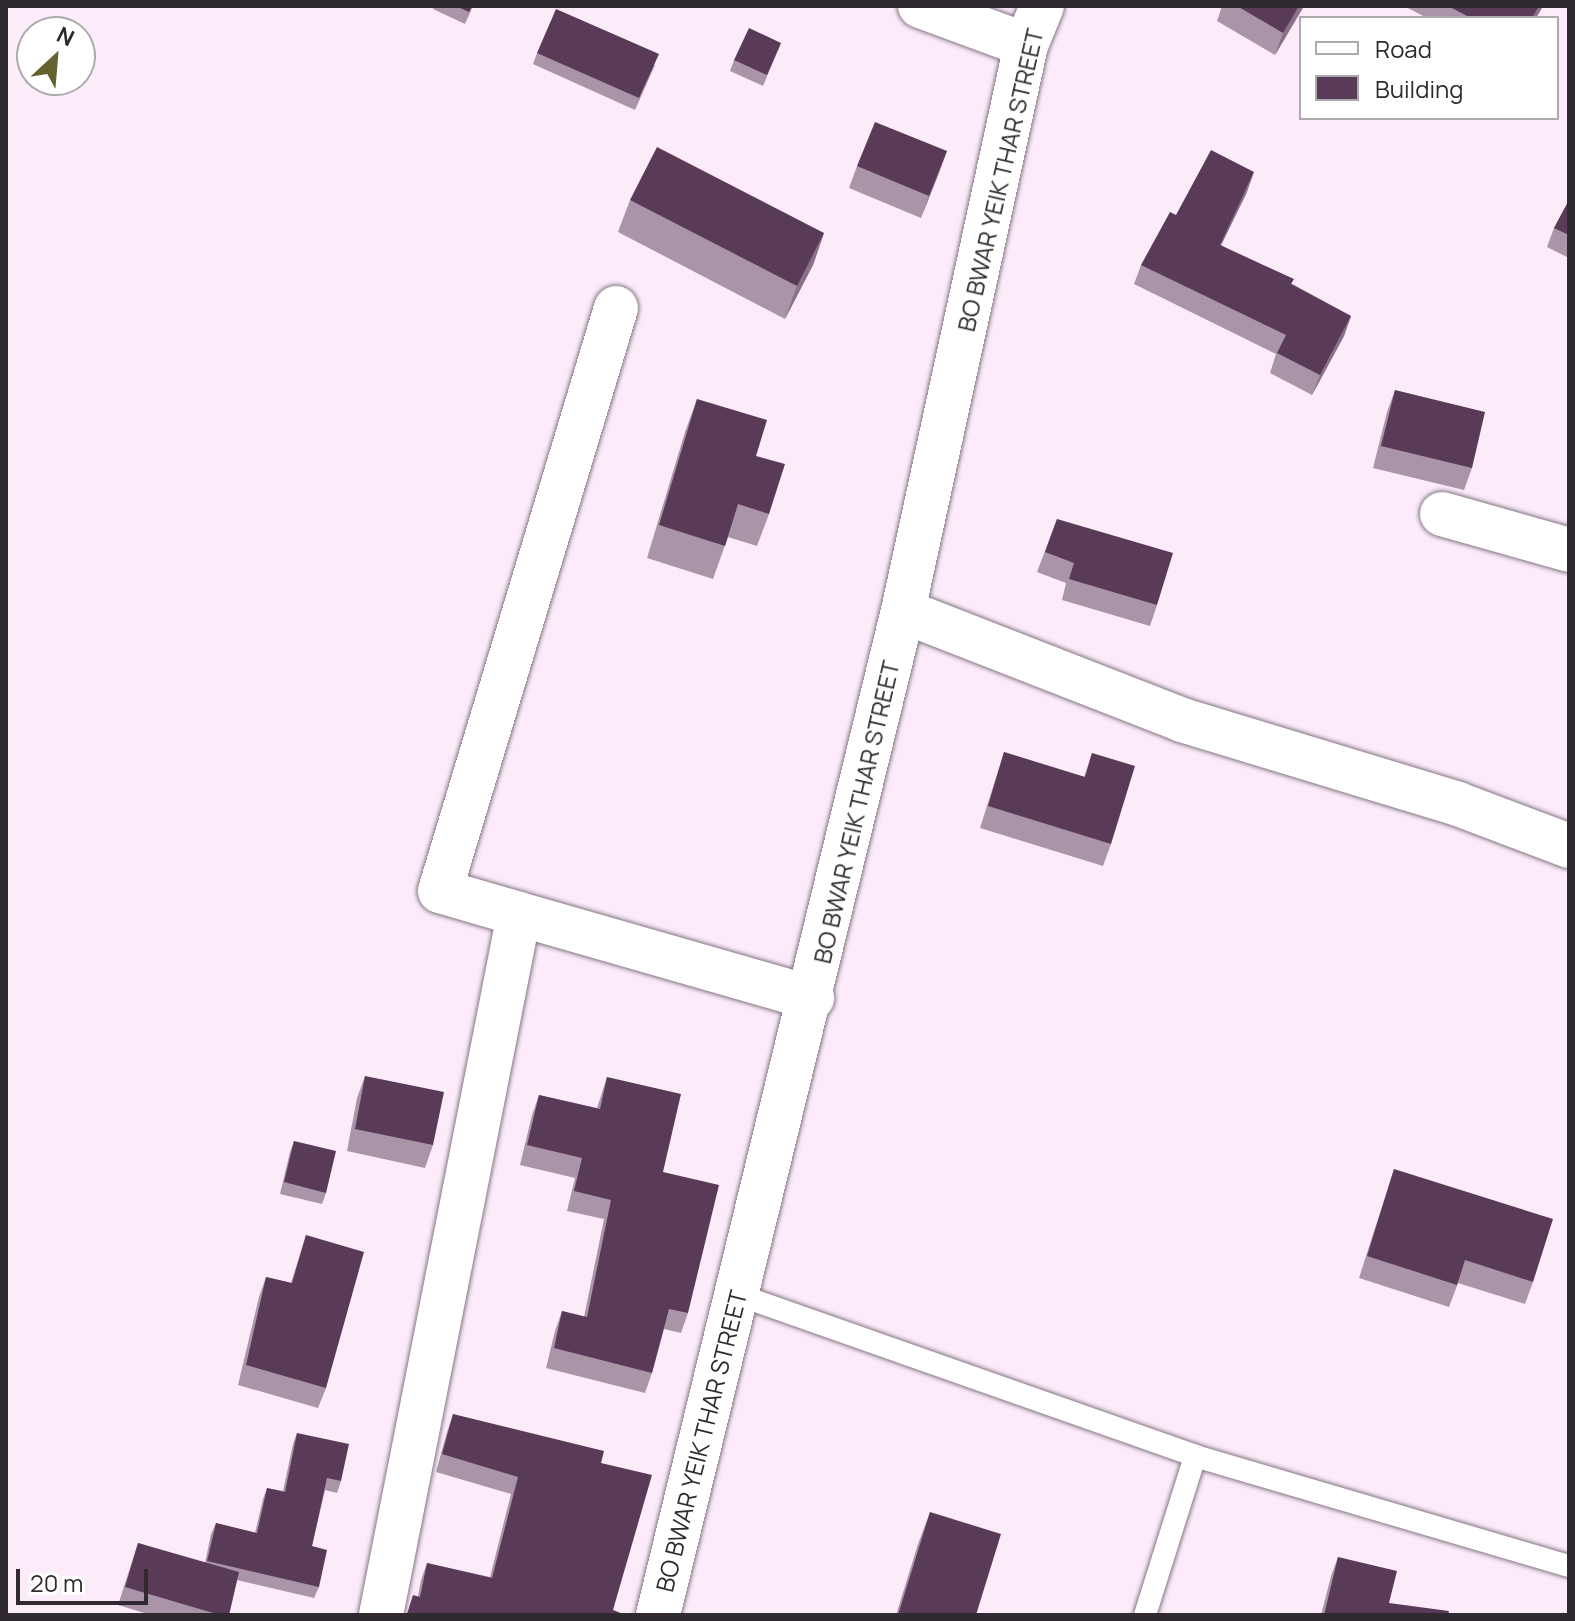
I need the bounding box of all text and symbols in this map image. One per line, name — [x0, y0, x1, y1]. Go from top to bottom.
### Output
north arrow — [16, 16, 96, 96]
legend — [1299, 16, 1559, 120]
text: N — [52, 19, 79, 53]
street label: BO BWAR YEIK THAR STREET — [951, 26, 1049, 334]
text: Road — [1375, 32, 1432, 65]
text: Building — [1375, 72, 1463, 105]
street label: BO BWAR YEIK THAR STREET — [807, 658, 905, 966]
street label: BO BWAR YEIK THAR STREET — [649, 1287, 753, 1595]
scale bar — [20, 1553, 152, 1603]
text: 20 m — [30, 1566, 83, 1599]

